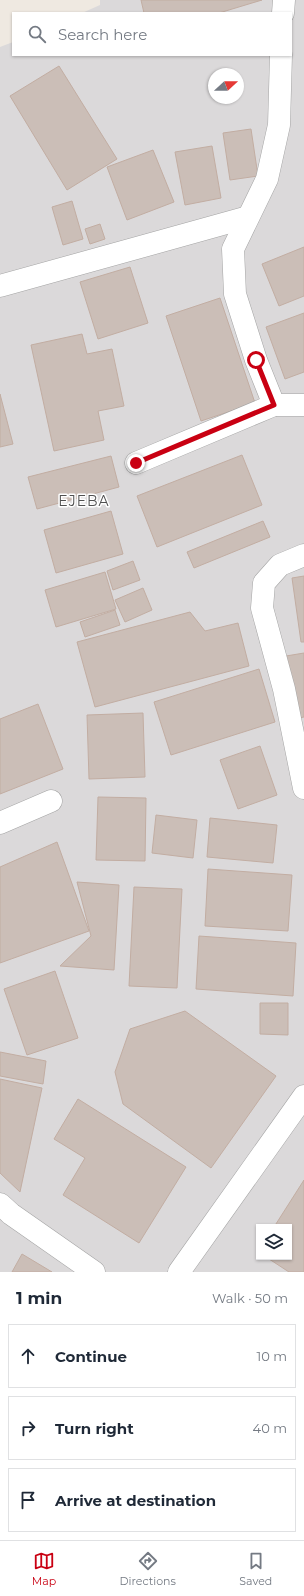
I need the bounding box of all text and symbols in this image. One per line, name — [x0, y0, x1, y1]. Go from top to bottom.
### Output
search box — [12, 12, 292, 56]
icon: search — [26, 23, 48, 45]
text: Search here — [58, 25, 147, 44]
north arrow — [208, 68, 244, 104]
route start — [247, 351, 265, 369]
route end — [127, 454, 145, 472]
district label: EJEBA — [58, 492, 110, 510]
map controls — [256, 1224, 292, 1260]
button: layers — [256, 1224, 292, 1260]
text: 1 min — [16, 1288, 62, 1308]
text: Walk · 50 m — [212, 1290, 288, 1306]
icon: ahead — [17, 1345, 39, 1367]
text: Continue — [55, 1347, 127, 1366]
text: 10 m — [257, 1348, 287, 1364]
icon: right — [17, 1417, 39, 1439]
text: Turn right — [55, 1419, 134, 1438]
text: 40 m — [253, 1420, 287, 1436]
icon: arrive — [17, 1489, 39, 1511]
text: Arrive at destination — [55, 1491, 216, 1510]
tab: Map — [32, 1550, 56, 1588]
tab: Directions — [120, 1550, 176, 1588]
tab: Saved — [239, 1550, 272, 1588]

